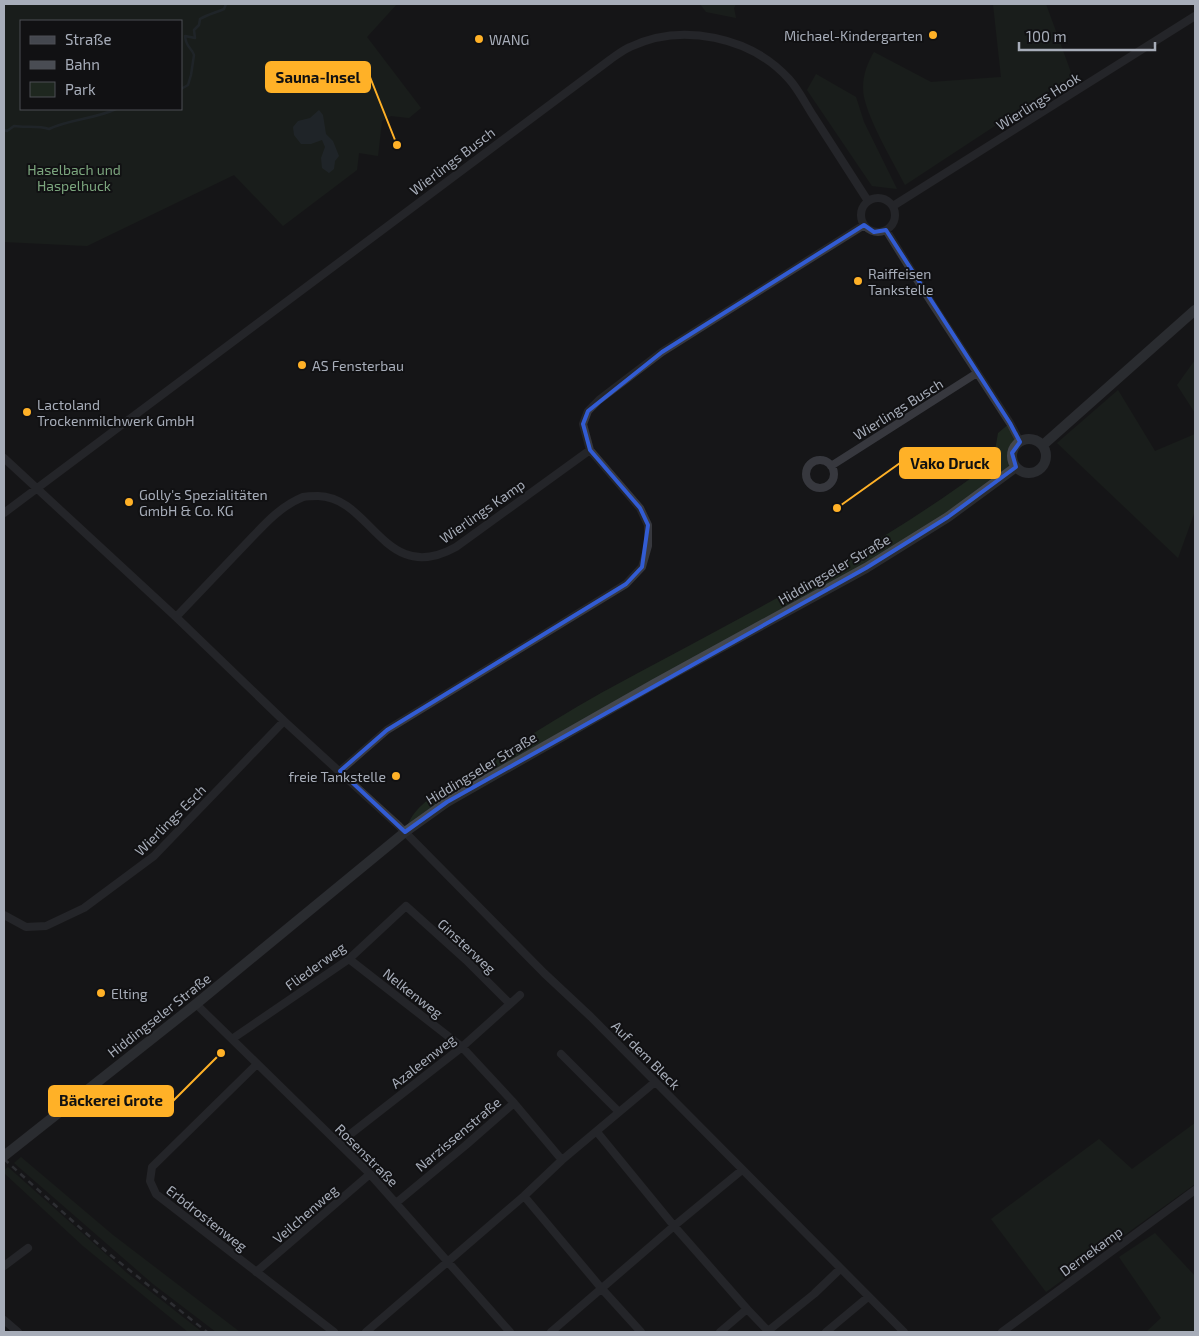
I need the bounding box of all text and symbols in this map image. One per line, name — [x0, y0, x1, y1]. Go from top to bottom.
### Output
legend — [20, 20, 182, 110]
scale bar — [1019, 20, 1155, 52]
place label: Michael-Kindergarten — [784, 27, 923, 44]
text: 100 m — [1026, 27, 1067, 45]
marker: Michael-Kindergarten — [927, 29, 939, 41]
text: Straße — [65, 30, 111, 48]
place label: WANG — [489, 31, 529, 48]
marker: WANG — [473, 33, 485, 45]
text: Bahn — [65, 55, 100, 73]
callout: Sauna-Insel — [266, 62, 370, 92]
text: Sauna-Insel — [276, 68, 360, 86]
street label: Wierlings Hook — [993, 68, 1083, 134]
text: Park — [65, 80, 96, 98]
street label: Wierlings Busch — [406, 123, 498, 199]
park label: Haselbach und Haspelhuck — [27, 161, 121, 194]
place label: Raiffeisen Tankstelle — [868, 265, 934, 298]
marker: Raiffeisen Tankstelle — [852, 275, 864, 287]
place label: AS Fensterbau — [312, 357, 404, 374]
marker: AS Fensterbau — [296, 359, 308, 371]
street label: Wierlings Busch — [850, 375, 946, 443]
place label: Lactoland Trockenmilchwerk GmbH — [37, 396, 195, 429]
marker: Lactoland Trockenmilchwerk GmbH — [21, 406, 33, 418]
callout: Vako Druck — [900, 448, 1000, 478]
text: Vako Druck — [910, 454, 990, 472]
street label: Wierlings Kamp — [436, 475, 528, 547]
place label: Golly's Spezialitäten GmbH & Co. KG — [139, 486, 268, 519]
marker: Golly's Spezialitäten GmbH & Co. KG — [123, 496, 135, 508]
street label: Hiddingseler Straße — [775, 530, 893, 608]
street label: Hiddingseler Straße — [422, 728, 540, 808]
place label: freie Tankstelle — [288, 768, 386, 785]
marker: freie Tankstelle — [390, 770, 402, 782]
street label: Wierlings Esch — [131, 781, 209, 859]
street label: Ginsterweg — [435, 915, 500, 977]
street label: Fliederweg — [281, 938, 349, 994]
street label: Nelkenweg — [380, 964, 446, 1022]
street label: Hiddingseler Straße — [104, 969, 214, 1061]
place label: Elting — [111, 985, 148, 1002]
marker: Elting — [95, 987, 107, 999]
street label: Auf dem Bleck — [608, 1017, 684, 1093]
street label: Azaleenweg — [387, 1030, 459, 1092]
callout: Bäckerei Grote — [49, 1086, 173, 1116]
text: Bäckerei Grote — [59, 1091, 163, 1109]
street label: Narzissenstraße — [412, 1093, 504, 1175]
street label: Rosenstraße — [332, 1120, 402, 1190]
street label: Erbdrostenweg — [163, 1181, 251, 1255]
street label: Veilchenweg — [269, 1181, 341, 1247]
street label: Dernekamp — [1056, 1223, 1126, 1279]

